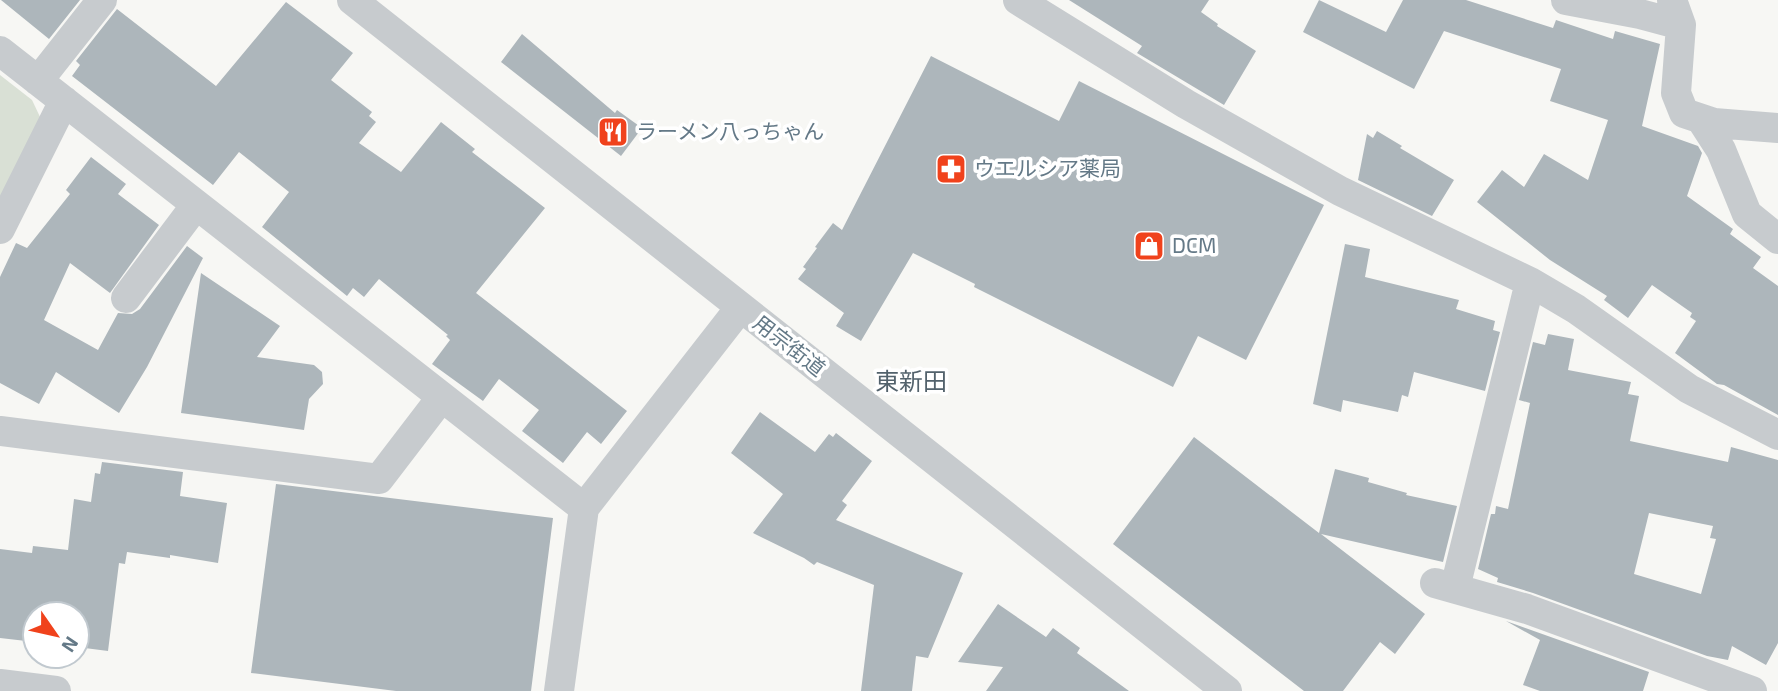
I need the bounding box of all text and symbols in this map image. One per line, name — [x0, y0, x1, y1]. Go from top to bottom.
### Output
restaurant icon: ラーメン八っちゃん — [596, 115, 630, 149]
place label: ラーメン八っちゃん — [636, 118, 824, 143]
pharmacy icon: ウエルシア薬局 — [934, 152, 968, 186]
place label: ウエルシア薬局 — [974, 155, 1121, 180]
shop icon: DCM — [1132, 229, 1166, 263]
place label: DCM — [1172, 232, 1216, 257]
street label: 用宗街道 — [749, 309, 831, 381]
district label: 東新田 — [875, 366, 947, 395]
north arrow — [21, 600, 91, 670]
text: N — [57, 633, 84, 657]

